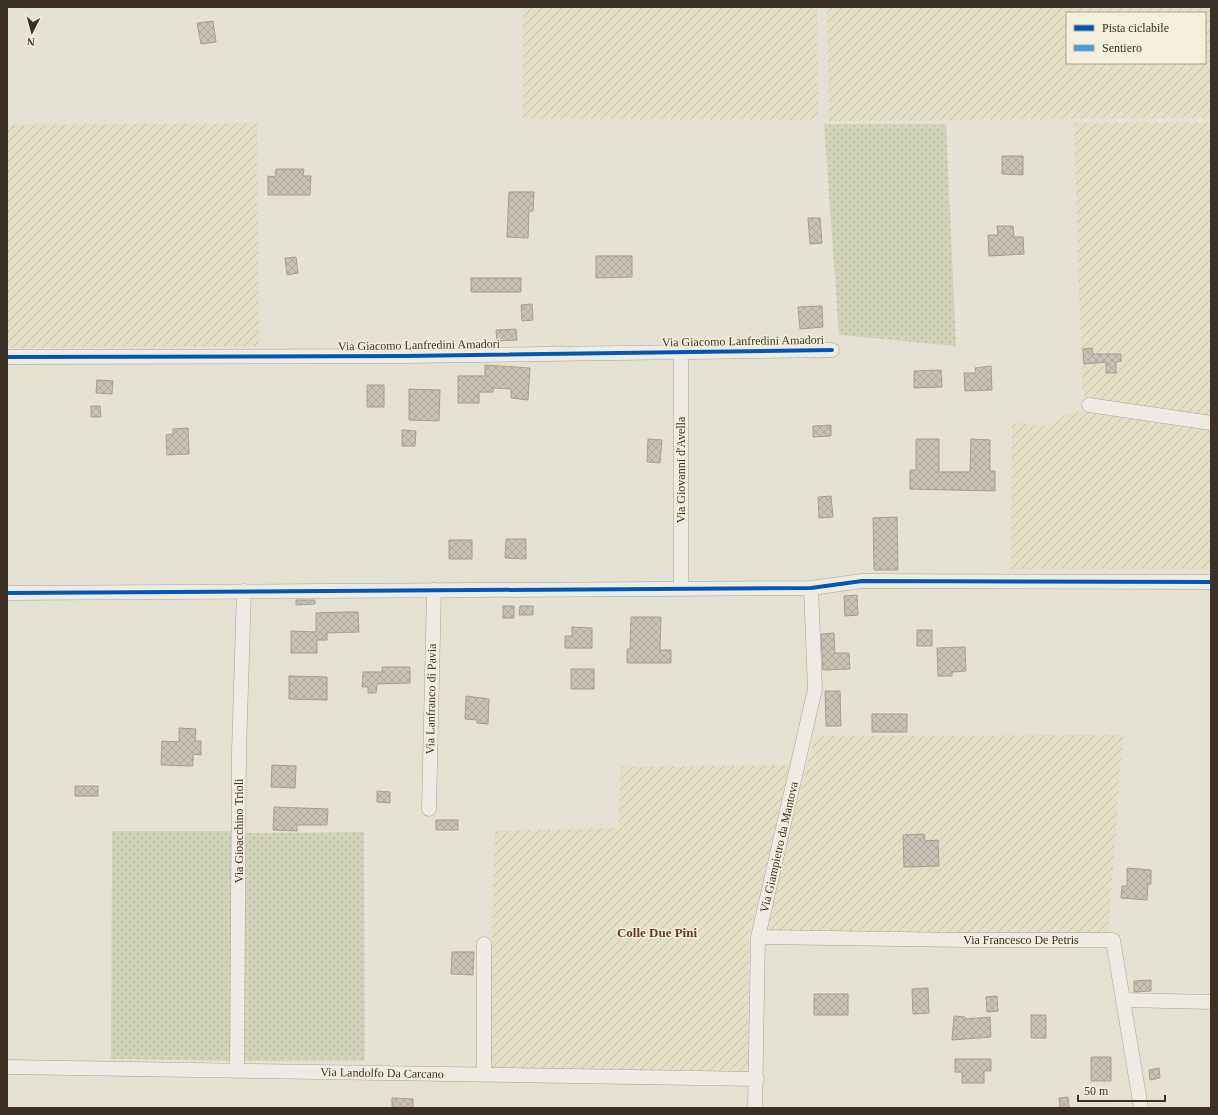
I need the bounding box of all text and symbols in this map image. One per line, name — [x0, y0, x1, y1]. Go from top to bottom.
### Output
north arrow — [12, 12, 52, 52]
legend — [1066, 12, 1206, 64]
text: Pista ciclabile — [1102, 21, 1169, 35]
text: N — [26, 36, 36, 48]
text: Sentiero — [1102, 41, 1142, 55]
street label: Via Giacomo Lanfredini Amadori — [662, 333, 825, 349]
street label: Via Giacomo Lanfredini Amadori — [338, 337, 501, 353]
street label: Via Giovanni d'Avella — [674, 416, 688, 523]
street label: Via Lanfranco di Pavia — [423, 643, 439, 755]
street label: Via Gioacchino Trioli — [232, 778, 246, 883]
street label: Via Giampietro da Mantova — [757, 779, 801, 914]
district label: Colle Due Pini — [617, 925, 697, 940]
street label: Via Francesco De Petris — [963, 933, 1079, 947]
street label: Via Landolfo Da Carcano — [320, 1065, 444, 1081]
scale bar — [1078, 1077, 1165, 1103]
text: 50 m — [1084, 1084, 1109, 1098]

